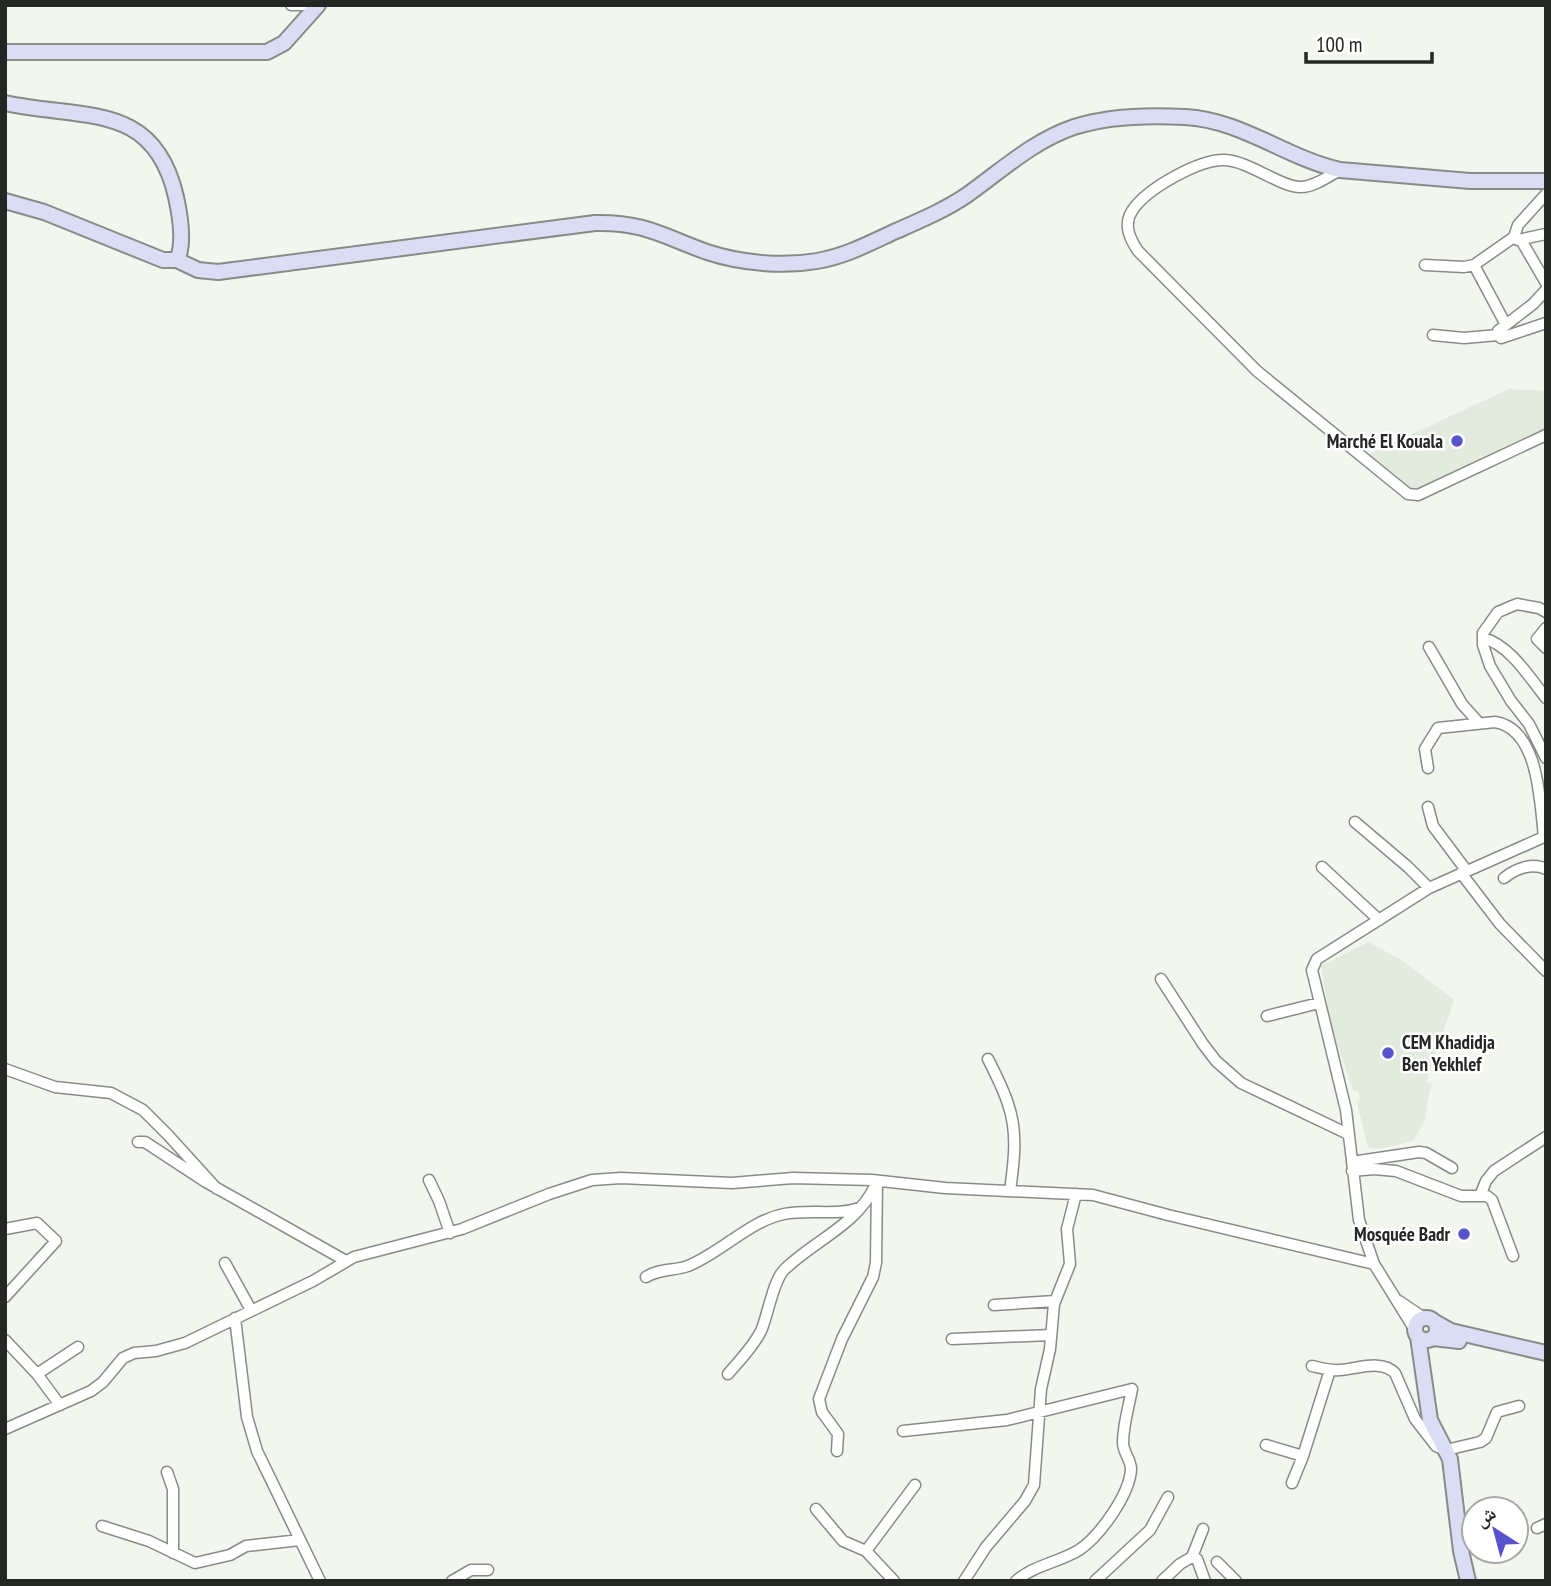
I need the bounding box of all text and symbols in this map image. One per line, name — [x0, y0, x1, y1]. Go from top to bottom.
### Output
scale bar — [1306, 21, 1432, 65]
text: 100 m — [1316, 31, 1362, 58]
place label: Marché El Kouala — [1327, 429, 1443, 453]
marker: Marché El Kouala — [1449, 433, 1465, 449]
place label: CEM Khadidja Ben Yekhlef — [1402, 1030, 1495, 1076]
marker: CEM Khadidja Ben Yekhlef — [1380, 1045, 1396, 1061]
place label: Mosquée Badr — [1354, 1222, 1450, 1246]
marker: Mosquée Badr — [1456, 1226, 1472, 1242]
north arrow — [1460, 1495, 1530, 1565]
text: ش — [1470, 1501, 1500, 1532]

